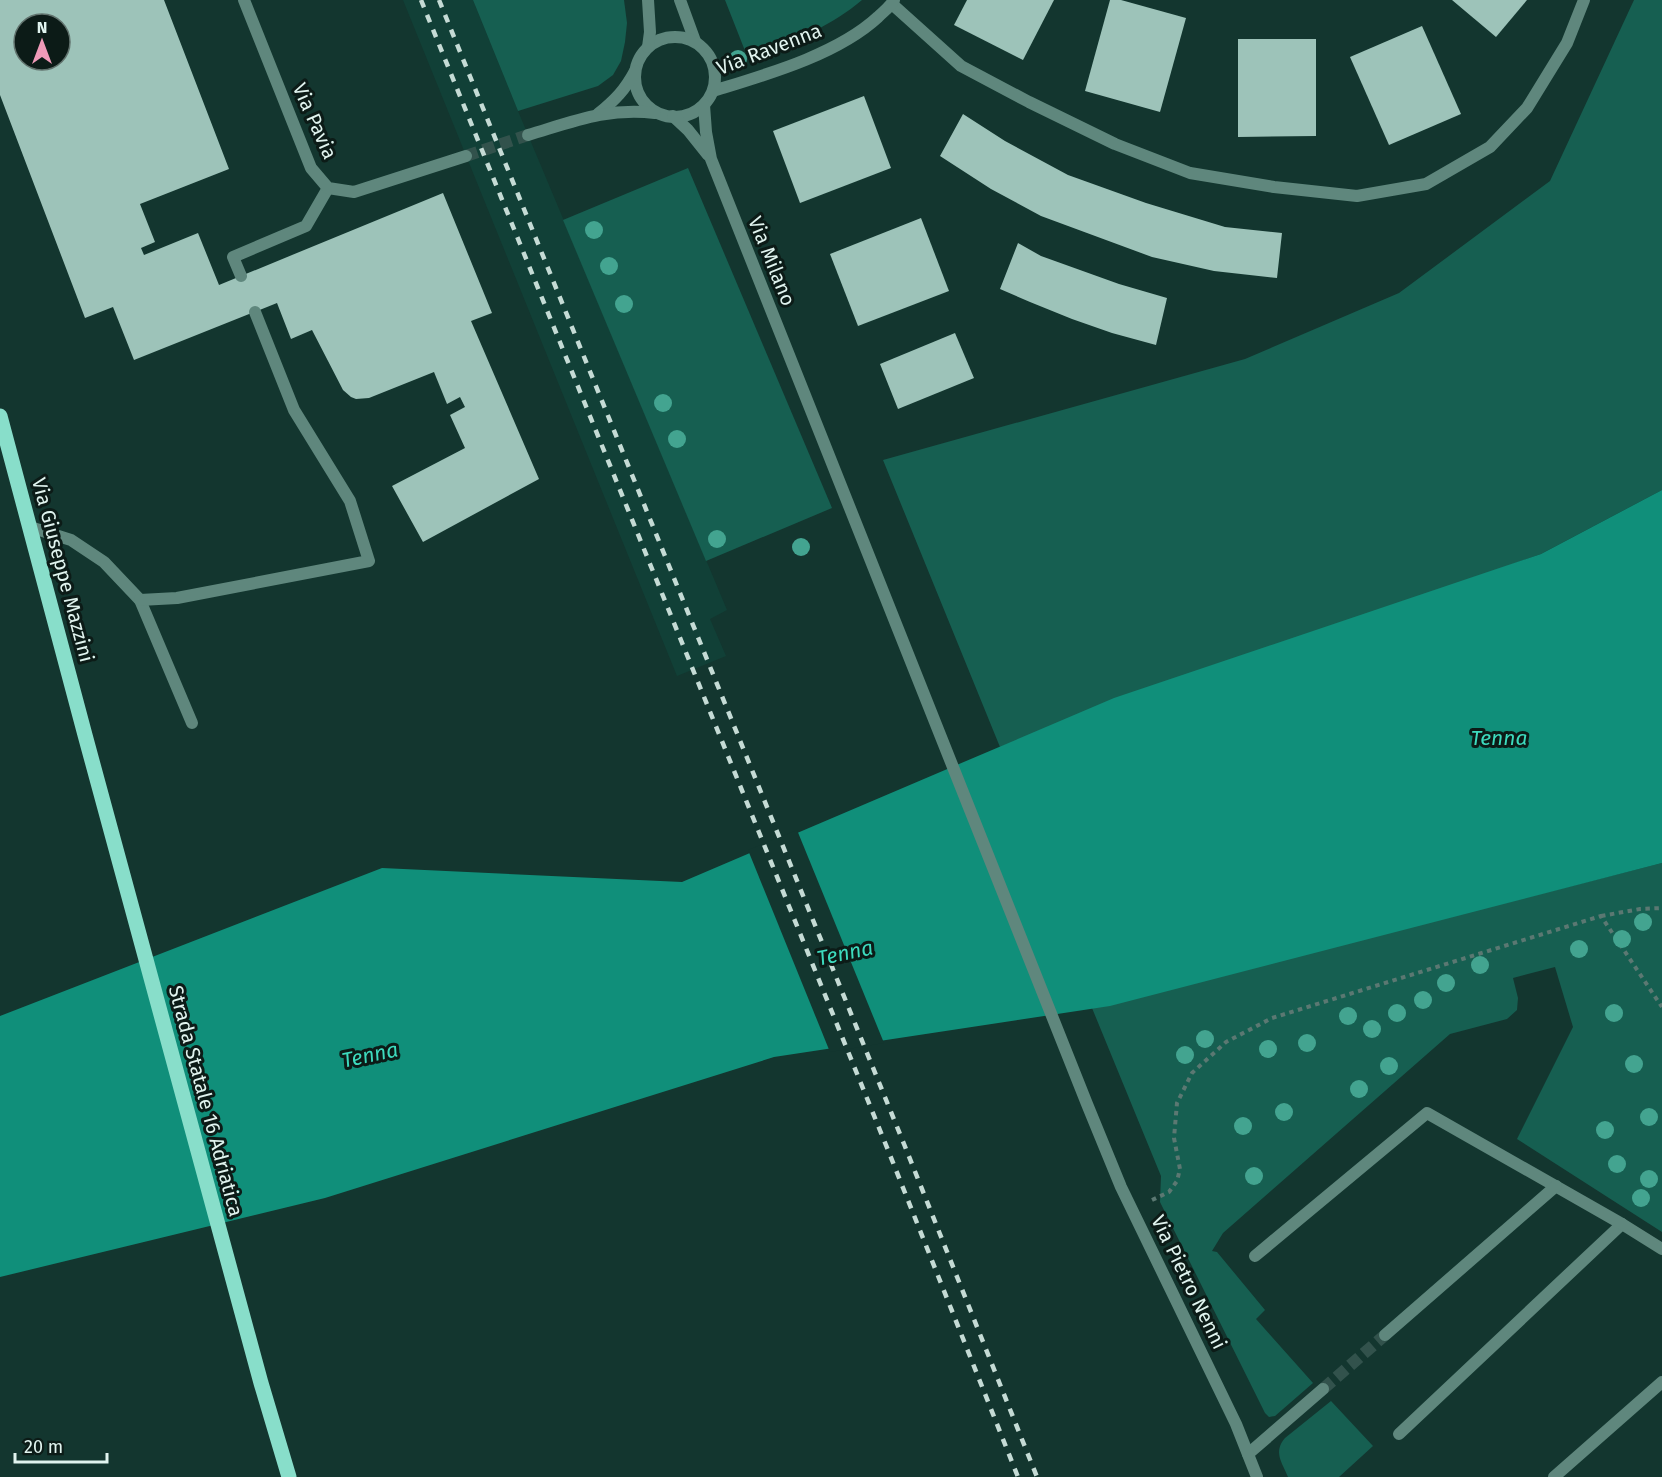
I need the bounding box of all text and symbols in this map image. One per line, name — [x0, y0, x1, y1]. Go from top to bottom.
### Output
north arrow — [12, 12, 72, 72]
text: N — [37, 18, 47, 37]
street label: Via Ravenna — [713, 18, 825, 80]
street label: Via Pavia — [288, 79, 342, 163]
street label: Via Milano — [743, 213, 801, 309]
street label: Via Giuseppe Mazzini — [27, 475, 99, 665]
water label: Tenna — [1471, 725, 1527, 751]
water label: Tenna — [815, 934, 875, 972]
street label: Strada Statale 16 Adriatica — [164, 983, 248, 1219]
water label: Tenna — [340, 1036, 400, 1074]
street label: Via Pietro Nenni — [1146, 1211, 1232, 1353]
scale bar — [15, 1426, 106, 1464]
text: 20 m — [24, 1436, 63, 1458]

